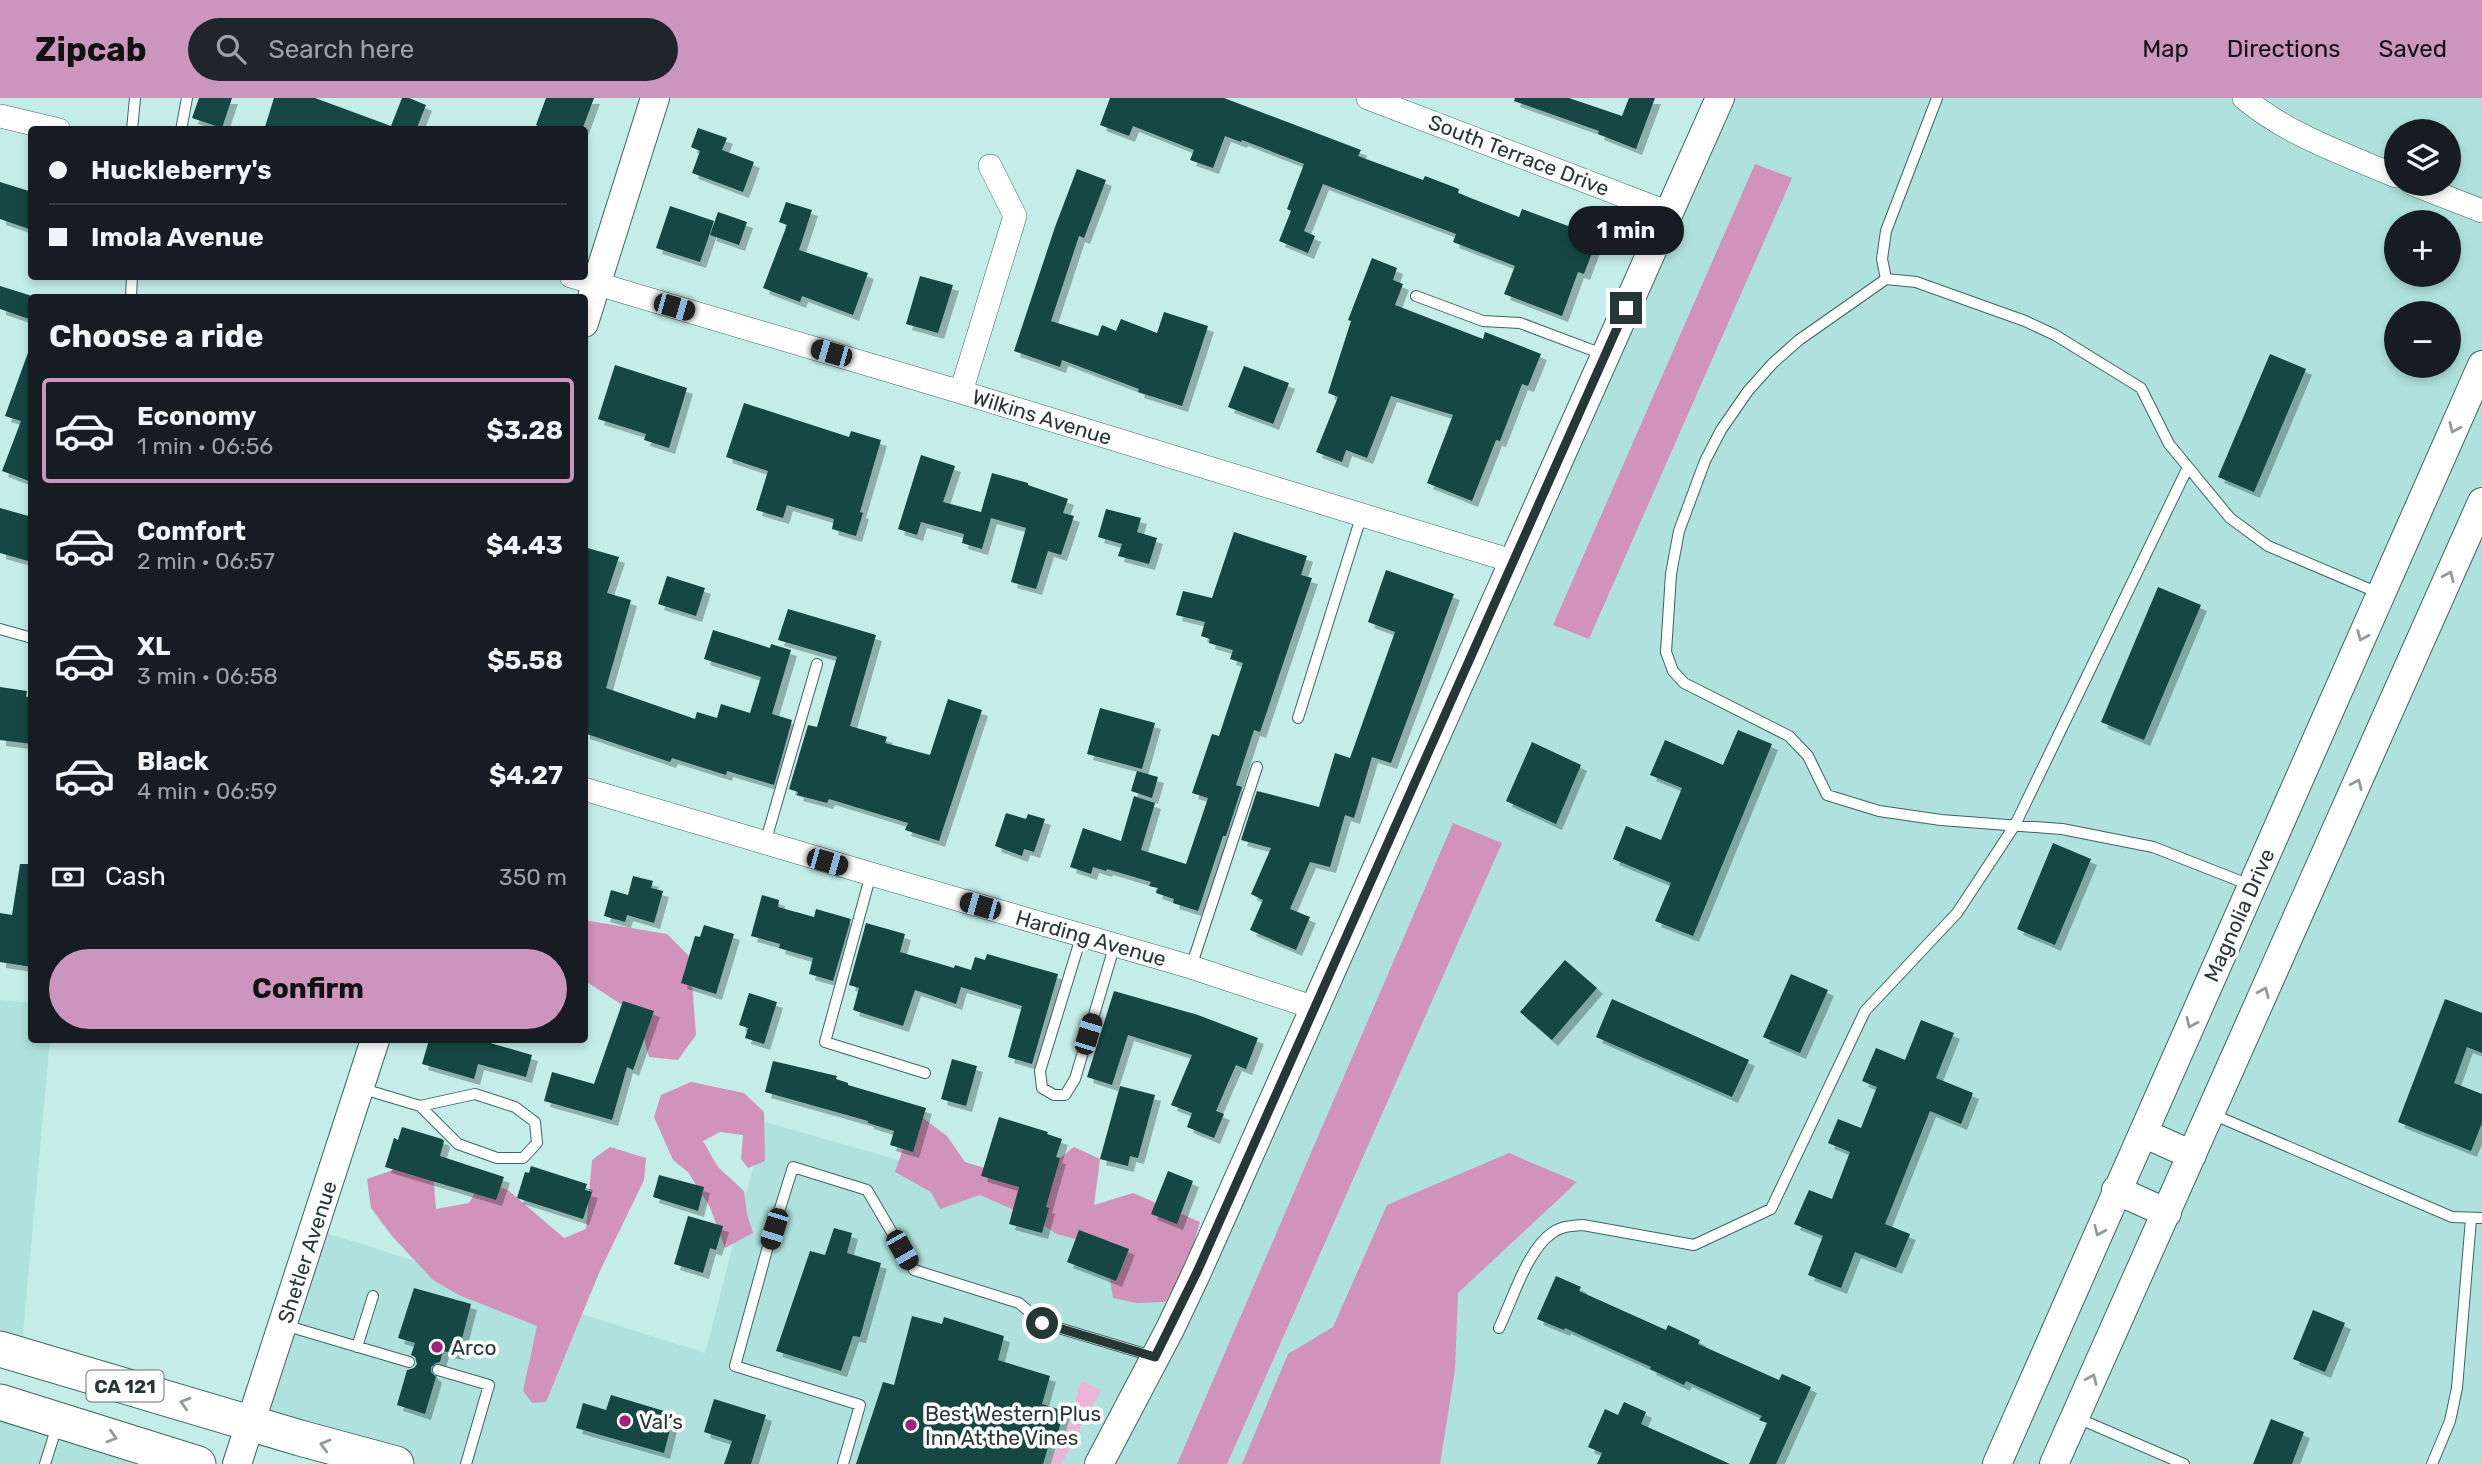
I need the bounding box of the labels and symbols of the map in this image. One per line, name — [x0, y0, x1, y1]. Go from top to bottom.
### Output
street label: South Terrace Drive — [1425, 109, 1613, 201]
callout: 1 min — [1568, 206, 1684, 256]
car — [651, 291, 698, 323]
route end — [1610, 292, 1642, 324]
car — [808, 337, 855, 369]
street label: Wilkins Avenue — [969, 384, 1115, 450]
one-way arrow — [2448, 420, 2462, 433]
one-way arrow — [2441, 571, 2455, 584]
one-way arrow — [2356, 628, 2370, 641]
one-way arrow — [2349, 779, 2363, 792]
street label: Magnolia Drive — [2198, 845, 2280, 985]
car — [804, 846, 851, 878]
car — [957, 890, 1004, 922]
street label: Harding Avenue — [1013, 905, 1169, 971]
one-way arrow — [2256, 987, 2270, 1000]
car — [1072, 1011, 1105, 1057]
one-way arrow — [2185, 1016, 2199, 1028]
street label: Shetler Avenue — [272, 1178, 342, 1326]
car — [758, 1206, 791, 1252]
one-way arrow — [2093, 1224, 2107, 1236]
car — [883, 1227, 922, 1273]
route start — [1026, 1307, 1058, 1339]
place label: Arco — [451, 1335, 497, 1360]
marker: Arco — [429, 1339, 445, 1355]
road number: CA 121 — [86, 1370, 164, 1402]
one-way arrow — [2084, 1374, 2098, 1387]
one-way arrow — [179, 1397, 191, 1412]
place label: Best Western Plus Inn At the Vines — [925, 1401, 1101, 1450]
place label: Val’s — [639, 1409, 683, 1434]
marker: Val’s — [617, 1413, 633, 1429]
marker: Best Western Plus Inn At the Vines — [903, 1417, 919, 1433]
one-way arrow — [106, 1429, 118, 1444]
one-way arrow — [320, 1439, 332, 1453]

